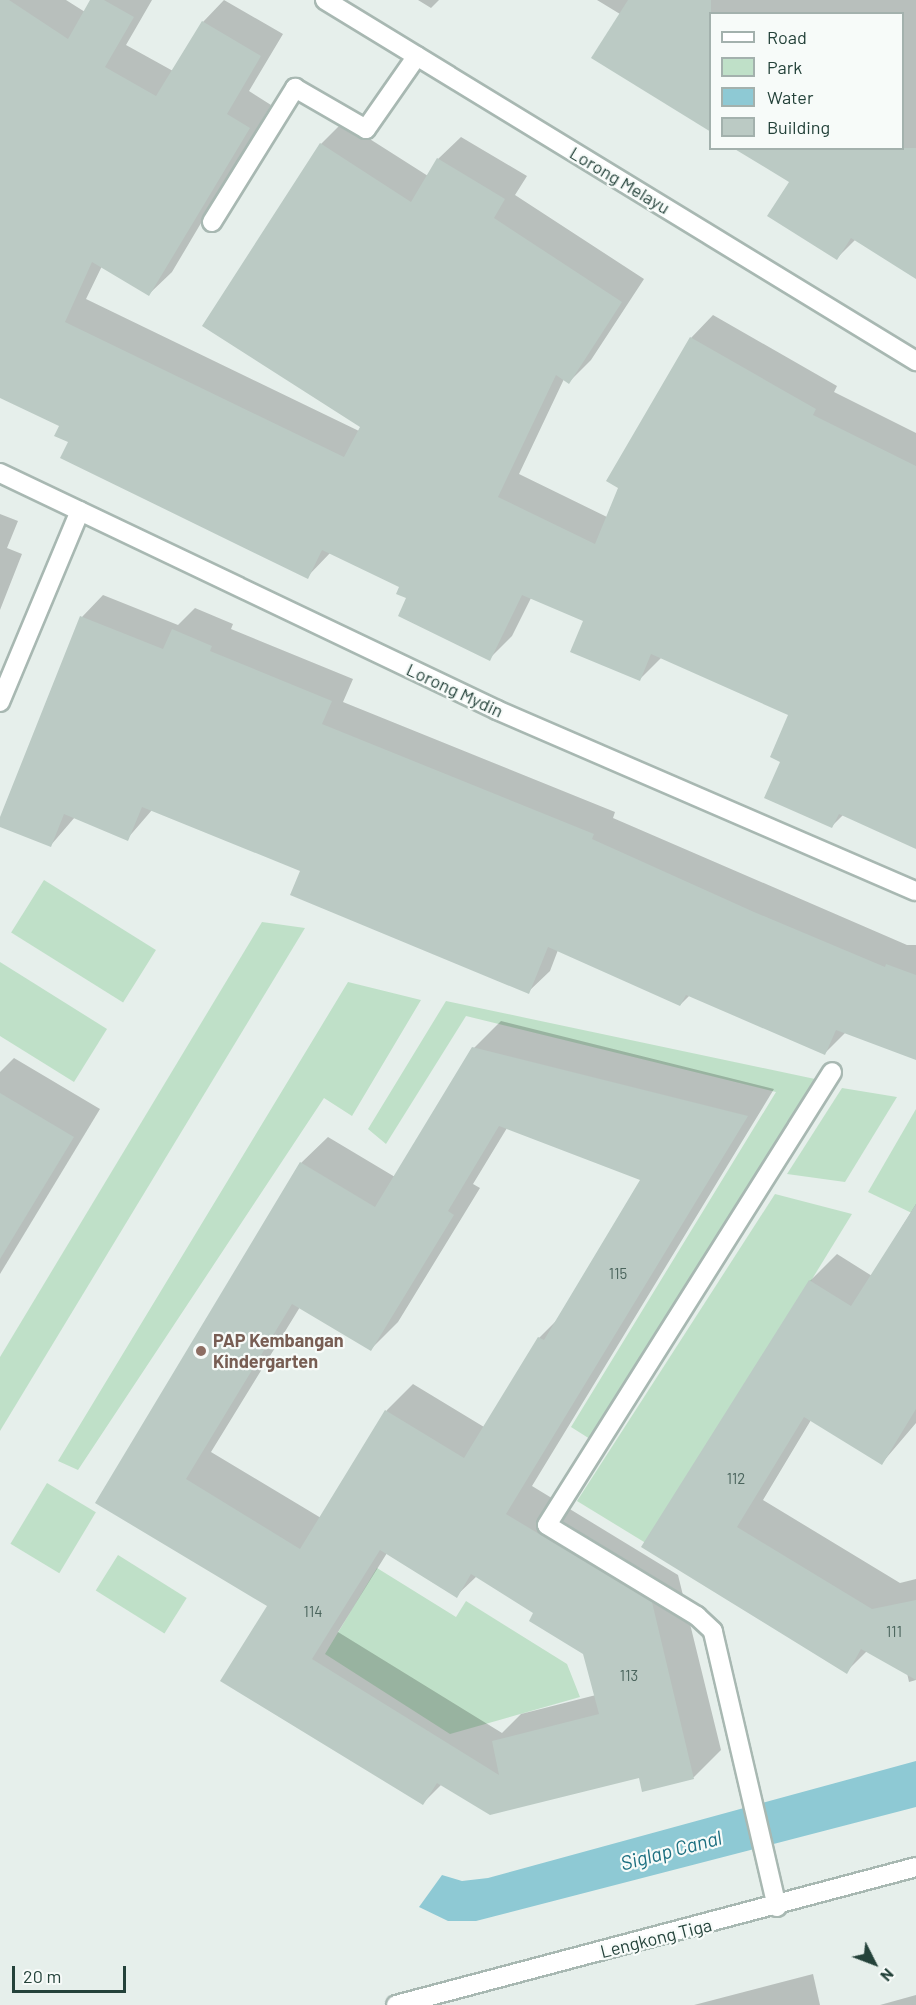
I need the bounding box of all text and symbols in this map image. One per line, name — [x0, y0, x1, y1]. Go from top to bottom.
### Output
legend — [709, 12, 904, 150]
text: Road — [767, 26, 807, 48]
text: Park — [767, 56, 802, 78]
text: Water — [767, 86, 814, 108]
text: Building — [767, 116, 830, 138]
street label: Lorong Melayu — [566, 142, 674, 218]
street label: Lorong Mydin — [403, 658, 507, 722]
house number: 115 — [609, 1265, 627, 1283]
place label: PAP Kembangan Kindergarten — [213, 1330, 344, 1372]
marker: PAP Kembangan Kindergarten — [194, 1344, 208, 1358]
house number: 112 — [727, 1470, 745, 1488]
house number: 114 — [304, 1603, 322, 1621]
house number: 111 — [886, 1623, 902, 1641]
house number: 113 — [620, 1667, 638, 1685]
water label: Siglap Canal — [618, 1825, 724, 1875]
street label: Lengkong Tiga — [598, 1914, 714, 1962]
north arrow — [844, 1933, 904, 1993]
scale bar — [15, 1954, 129, 1992]
text: 20 m — [23, 1965, 61, 1987]
text: N — [877, 1965, 898, 1986]

